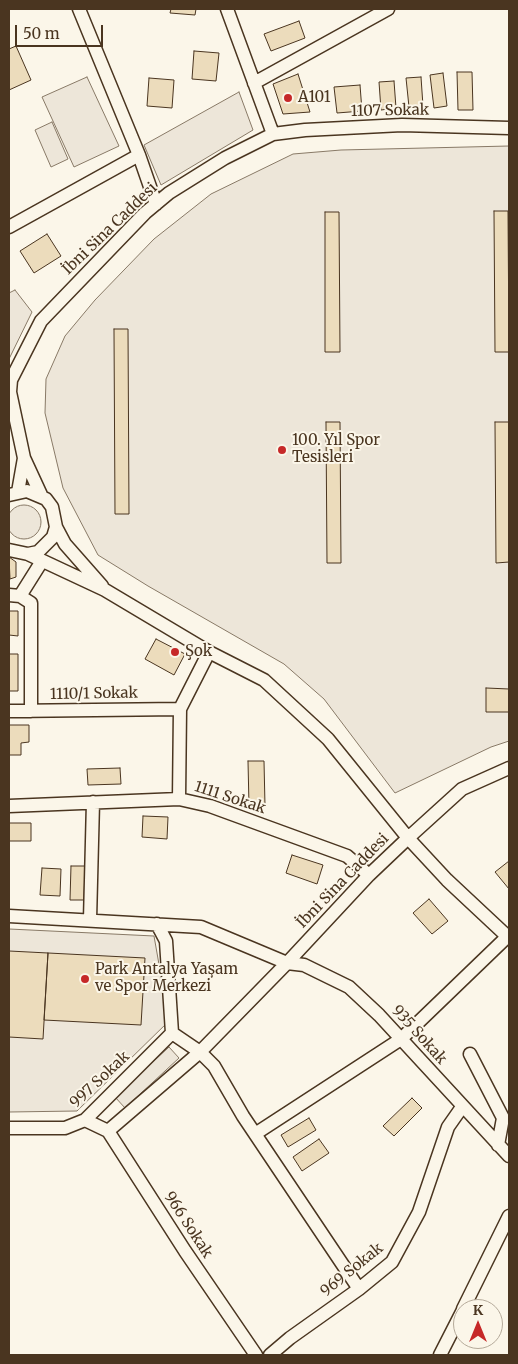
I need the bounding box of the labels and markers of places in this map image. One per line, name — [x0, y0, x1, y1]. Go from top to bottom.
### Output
place label: A101 — [298, 89, 330, 107]
marker: A101 — [282, 92, 294, 104]
place label: 100. Yıl Spor Tesisleri — [292, 432, 380, 467]
marker: 100. Yıl Spor Tesisleri — [276, 444, 288, 456]
place label: Şok — [185, 643, 212, 661]
marker: Şok — [169, 646, 181, 658]
place label: Park Antalya Yaşam ve Spor Merkezi — [95, 961, 238, 996]
marker: Park Antalya Yaşam ve Spor Merkezi — [79, 973, 91, 985]

